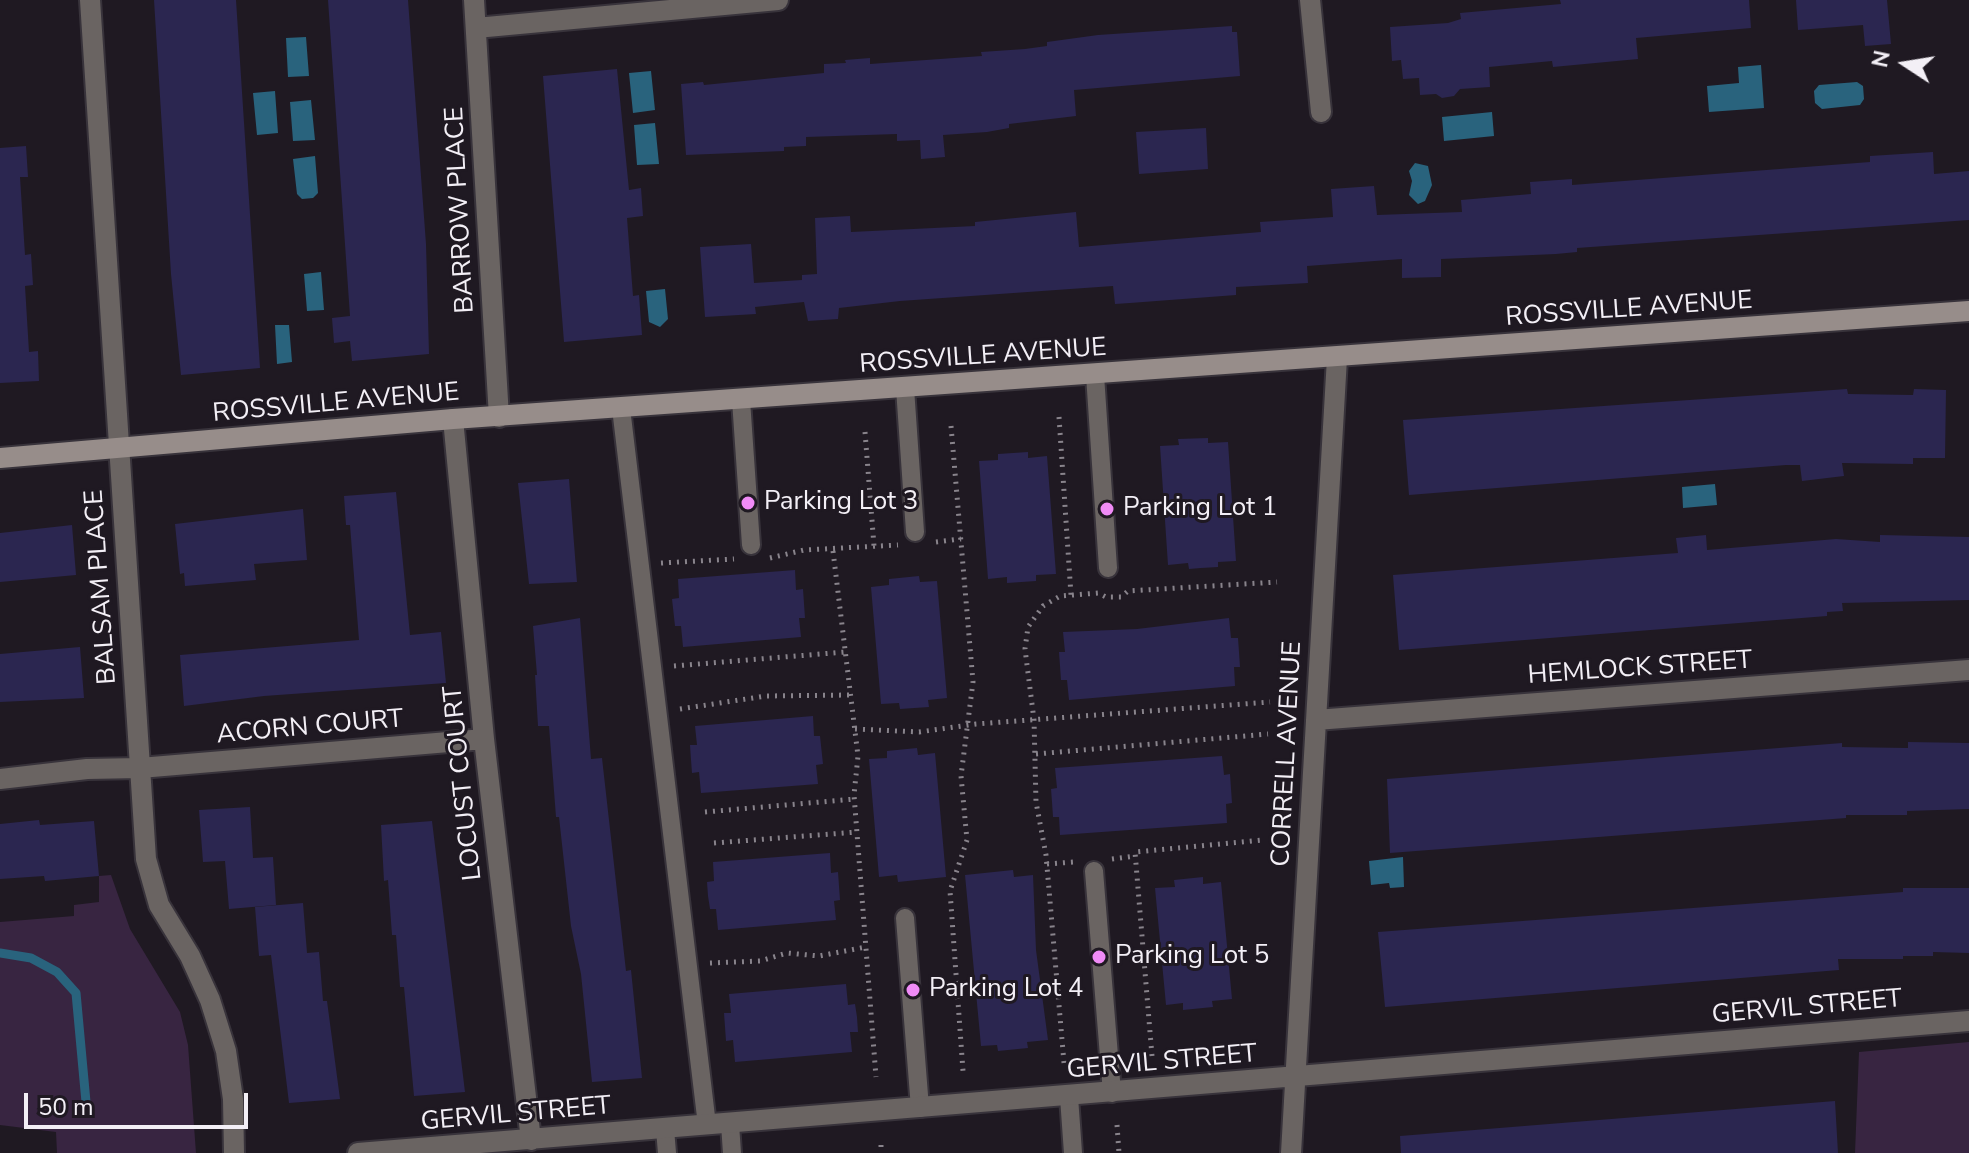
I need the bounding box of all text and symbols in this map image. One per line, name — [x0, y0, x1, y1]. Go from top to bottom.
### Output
north arrow — [1865, 24, 1945, 104]
text: N — [1865, 48, 1898, 70]
street label: BARROW PLACE — [440, 106, 482, 314]
street label: ROSSVILLE AVENUE — [1504, 286, 1754, 334]
street label: ROSSVILLE AVENUE — [858, 333, 1108, 381]
street label: ROSSVILLE AVENUE — [211, 378, 461, 430]
place label: Parking Lot 3 — [764, 487, 918, 519]
street label: BALSAM PLACE — [80, 489, 124, 685]
place label: Parking Lot 1 — [1123, 493, 1277, 525]
marker: Parking Lot 3 — [739, 494, 757, 512]
marker: Parking Lot 1 — [1098, 500, 1116, 518]
street label: CORRELL AVENUE — [1267, 640, 1309, 868]
street label: HEMLOCK STREET — [1527, 646, 1753, 692]
street label: LOCUST COURT — [438, 684, 490, 882]
street label: ACORN COURT — [215, 704, 405, 752]
place label: Parking Lot 5 — [1115, 941, 1269, 973]
marker: Parking Lot 5 — [1090, 948, 1108, 966]
place label: Parking Lot 4 — [929, 974, 1083, 1006]
marker: Parking Lot 4 — [904, 981, 922, 999]
street label: GERVIL STREET — [1711, 984, 1903, 1032]
street label: GERVIL STREET — [1066, 1039, 1258, 1087]
scale bar — [28, 1077, 252, 1127]
text: 50 m — [38, 1091, 94, 1123]
street label: GERVIL STREET — [420, 1091, 612, 1139]

